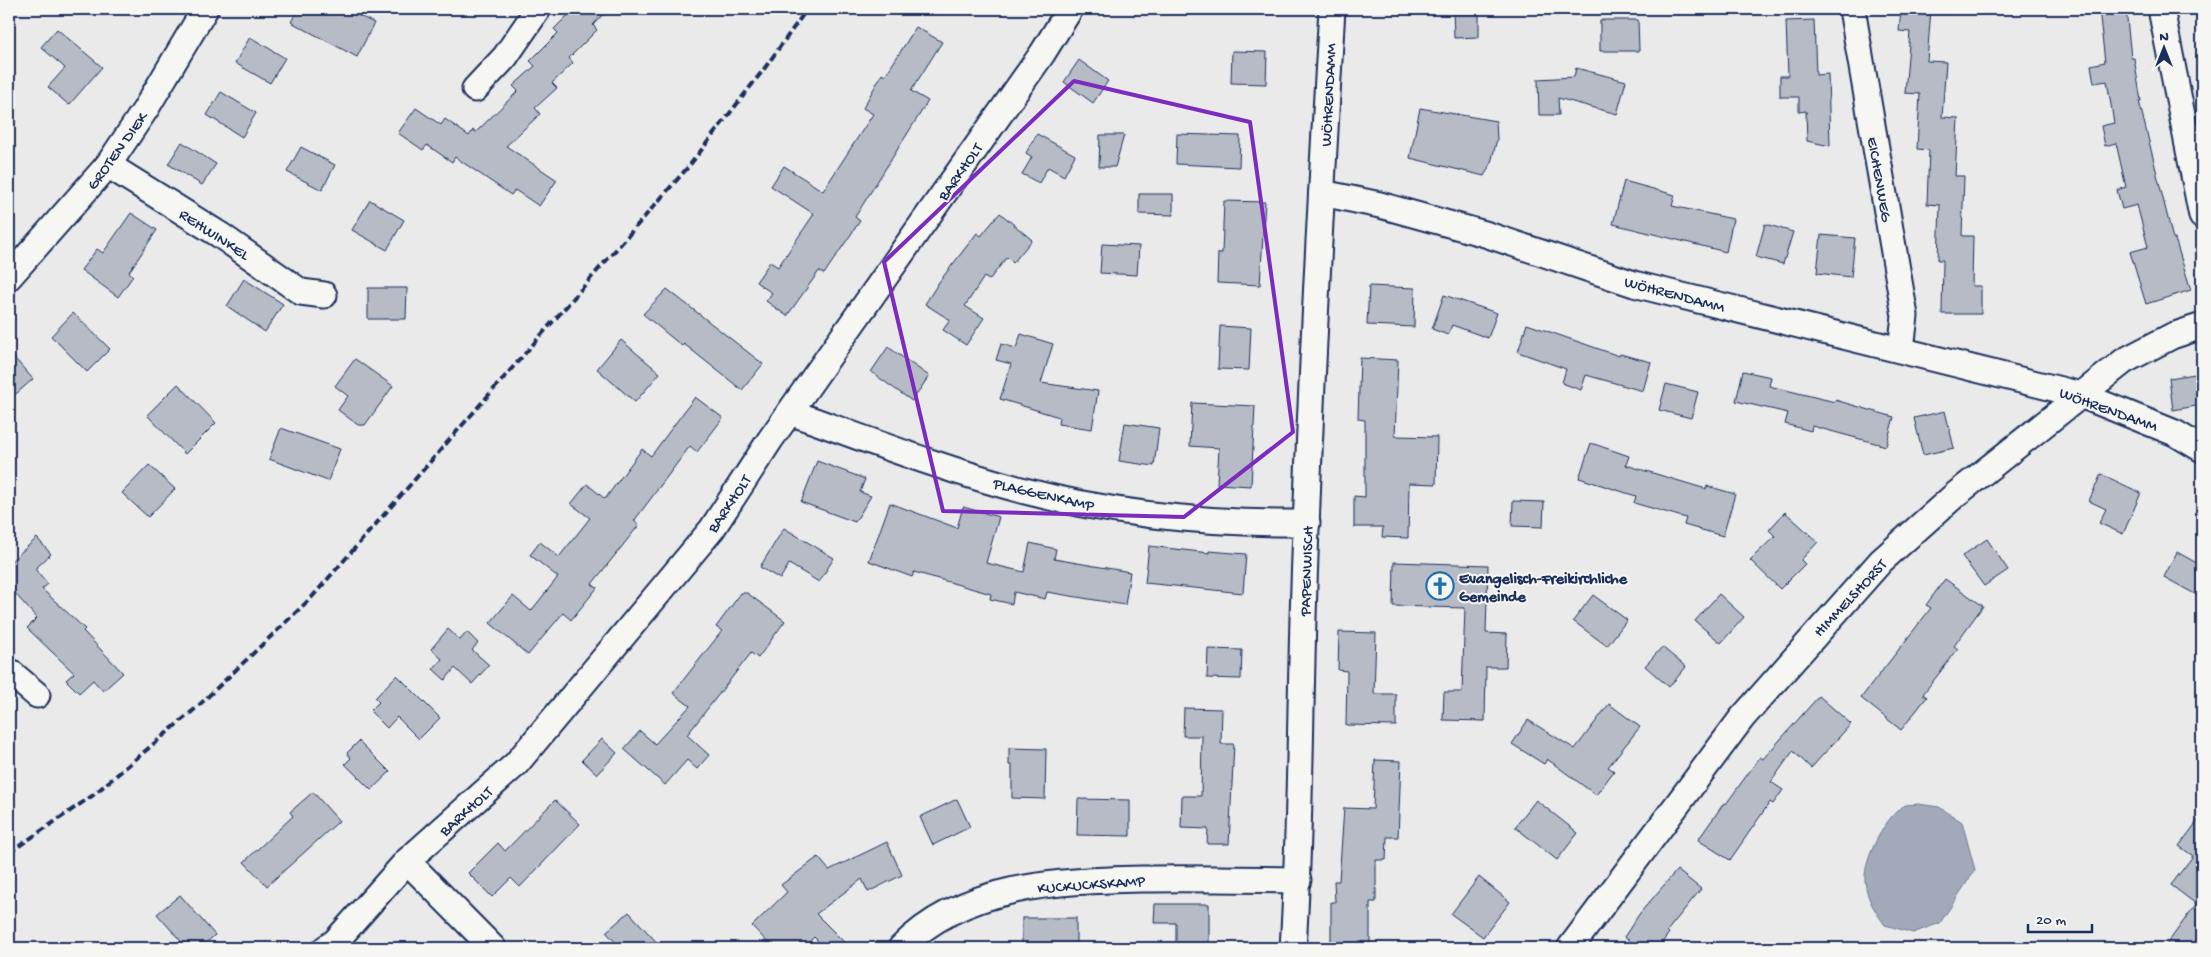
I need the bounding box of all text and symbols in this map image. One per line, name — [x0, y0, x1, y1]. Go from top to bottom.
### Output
north arrow — [2138, 22, 2188, 72]
text: N — [2159, 29, 2169, 46]
street label: WÖHRENDAMM — [1318, 42, 1343, 147]
street label: GROTEN DIEK — [84, 108, 155, 195]
street label: EICHENWEG — [1861, 136, 1895, 224]
street label: BARKHOLT — [935, 140, 989, 206]
street label: REHWINKEL — [174, 206, 253, 266]
street label: WÖHRENDAMM — [1622, 274, 1727, 319]
street label: WÖHRENDAMM — [2056, 385, 2160, 438]
street label: BARKHOLT — [704, 472, 758, 538]
street label: PLAGGENKAMP — [990, 475, 1096, 517]
street label: PAPENWISCH — [1297, 525, 1320, 618]
street label: HIMMELSHORST — [1811, 556, 1893, 642]
church icon: Evangelisch-Freikirchliche Gemeinde — [1425, 571, 1455, 601]
place label: Evangelisch-Freikirchliche Gemeinde — [1459, 571, 1628, 608]
street label: BARKHOLT — [436, 783, 499, 842]
street label: KUCKUCKSKAMP — [1037, 873, 1146, 900]
scale bar — [2028, 902, 2092, 934]
text: 20 m — [2036, 912, 2066, 930]

